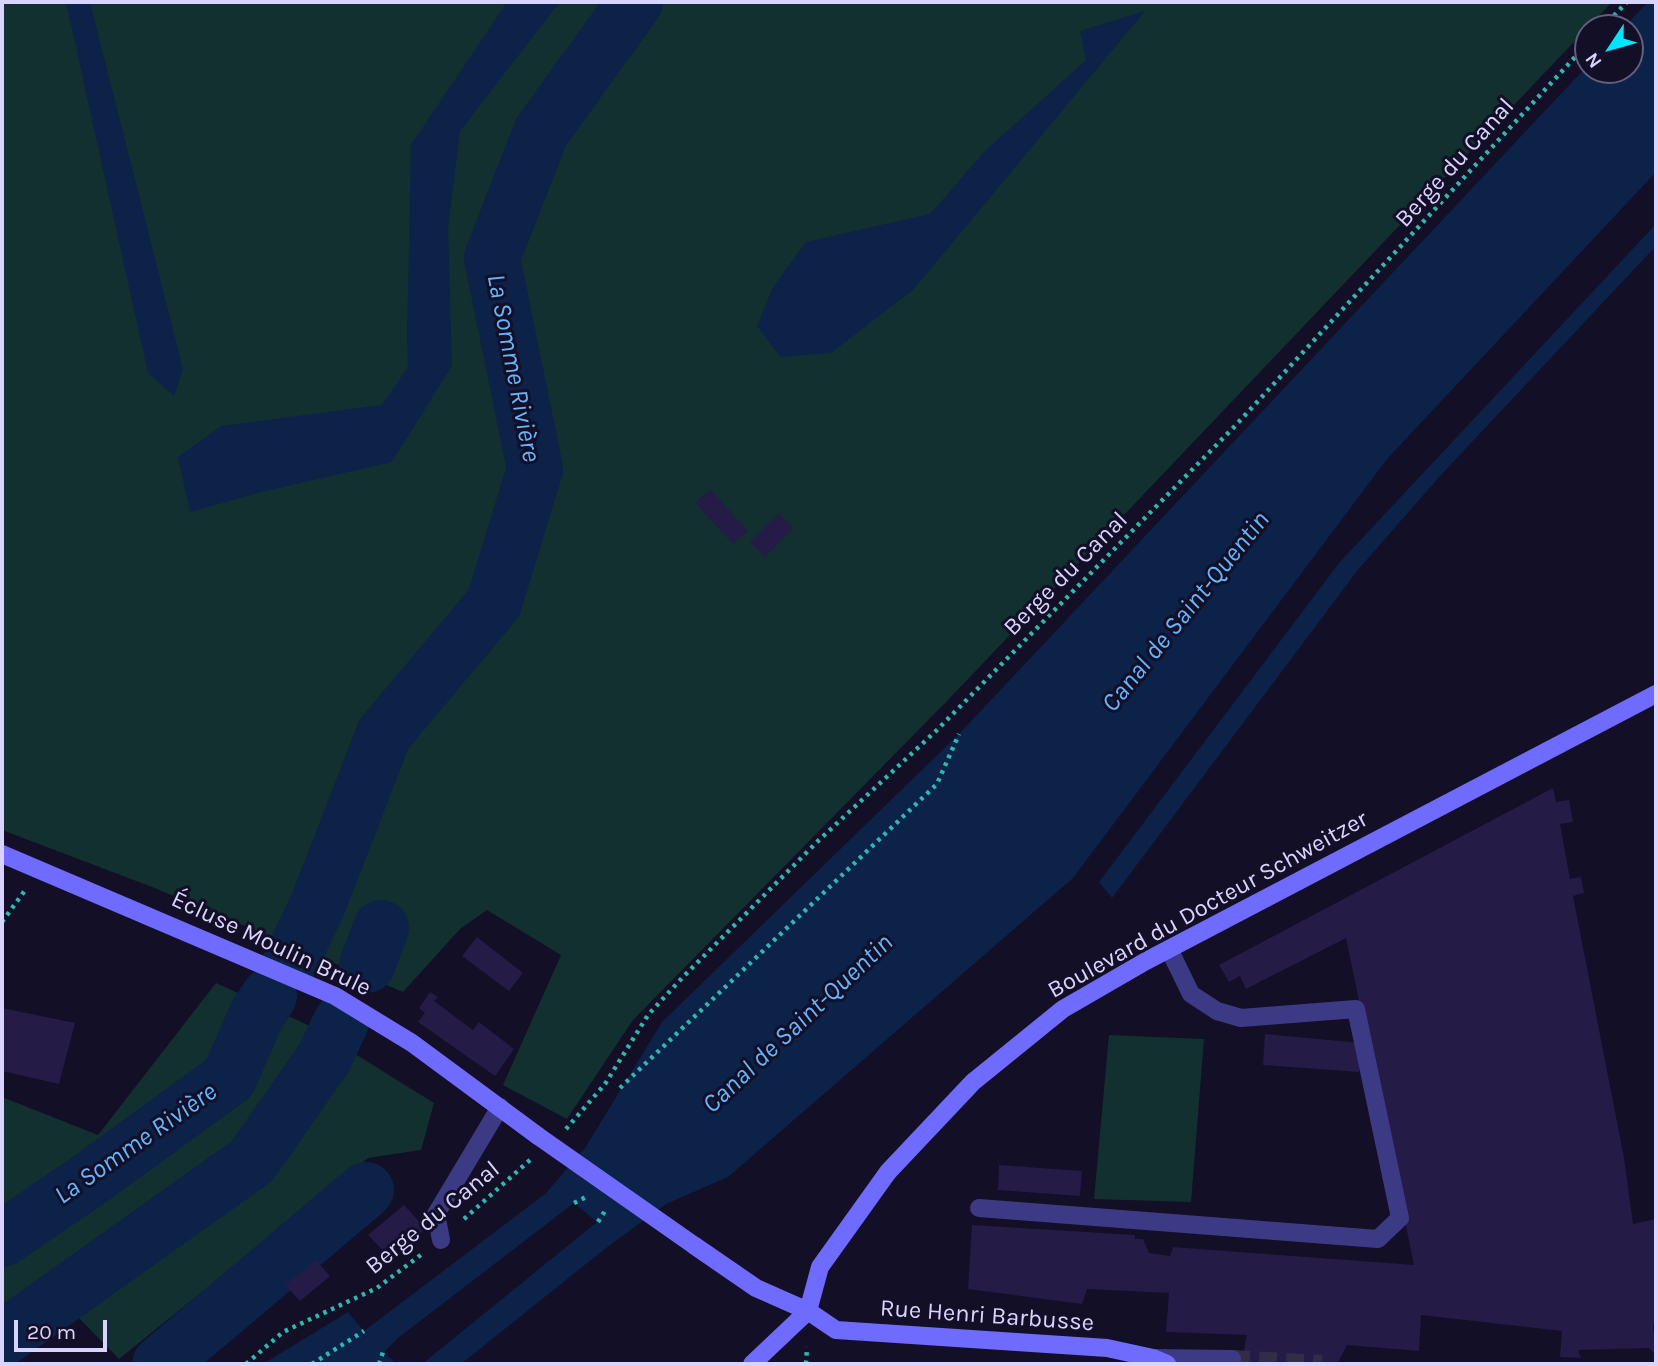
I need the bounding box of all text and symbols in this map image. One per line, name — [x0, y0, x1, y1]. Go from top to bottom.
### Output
north arrow — [1574, 14, 1644, 84]
text: N — [1581, 48, 1607, 72]
street label: Berge du Canal — [1389, 92, 1521, 234]
water label: La Somme Rivière — [479, 271, 547, 465]
water label: Canal de Saint-Quentin — [1095, 505, 1277, 719]
street label: Berge du Canal — [998, 506, 1134, 642]
street label: Boulevard du Docteur Schweitzer — [1043, 805, 1373, 1005]
street label: Écluse Moulin Brule — [167, 885, 375, 1003]
water label: Canal de Saint-Quentin — [696, 928, 900, 1120]
water label: La Somme Rivière — [49, 1076, 223, 1212]
street label: Berge du Canal — [360, 1155, 506, 1281]
street label: Rue Henri Barbusse — [879, 1294, 1095, 1338]
scale bar — [18, 1306, 110, 1350]
text: 20 m — [27, 1320, 76, 1344]

